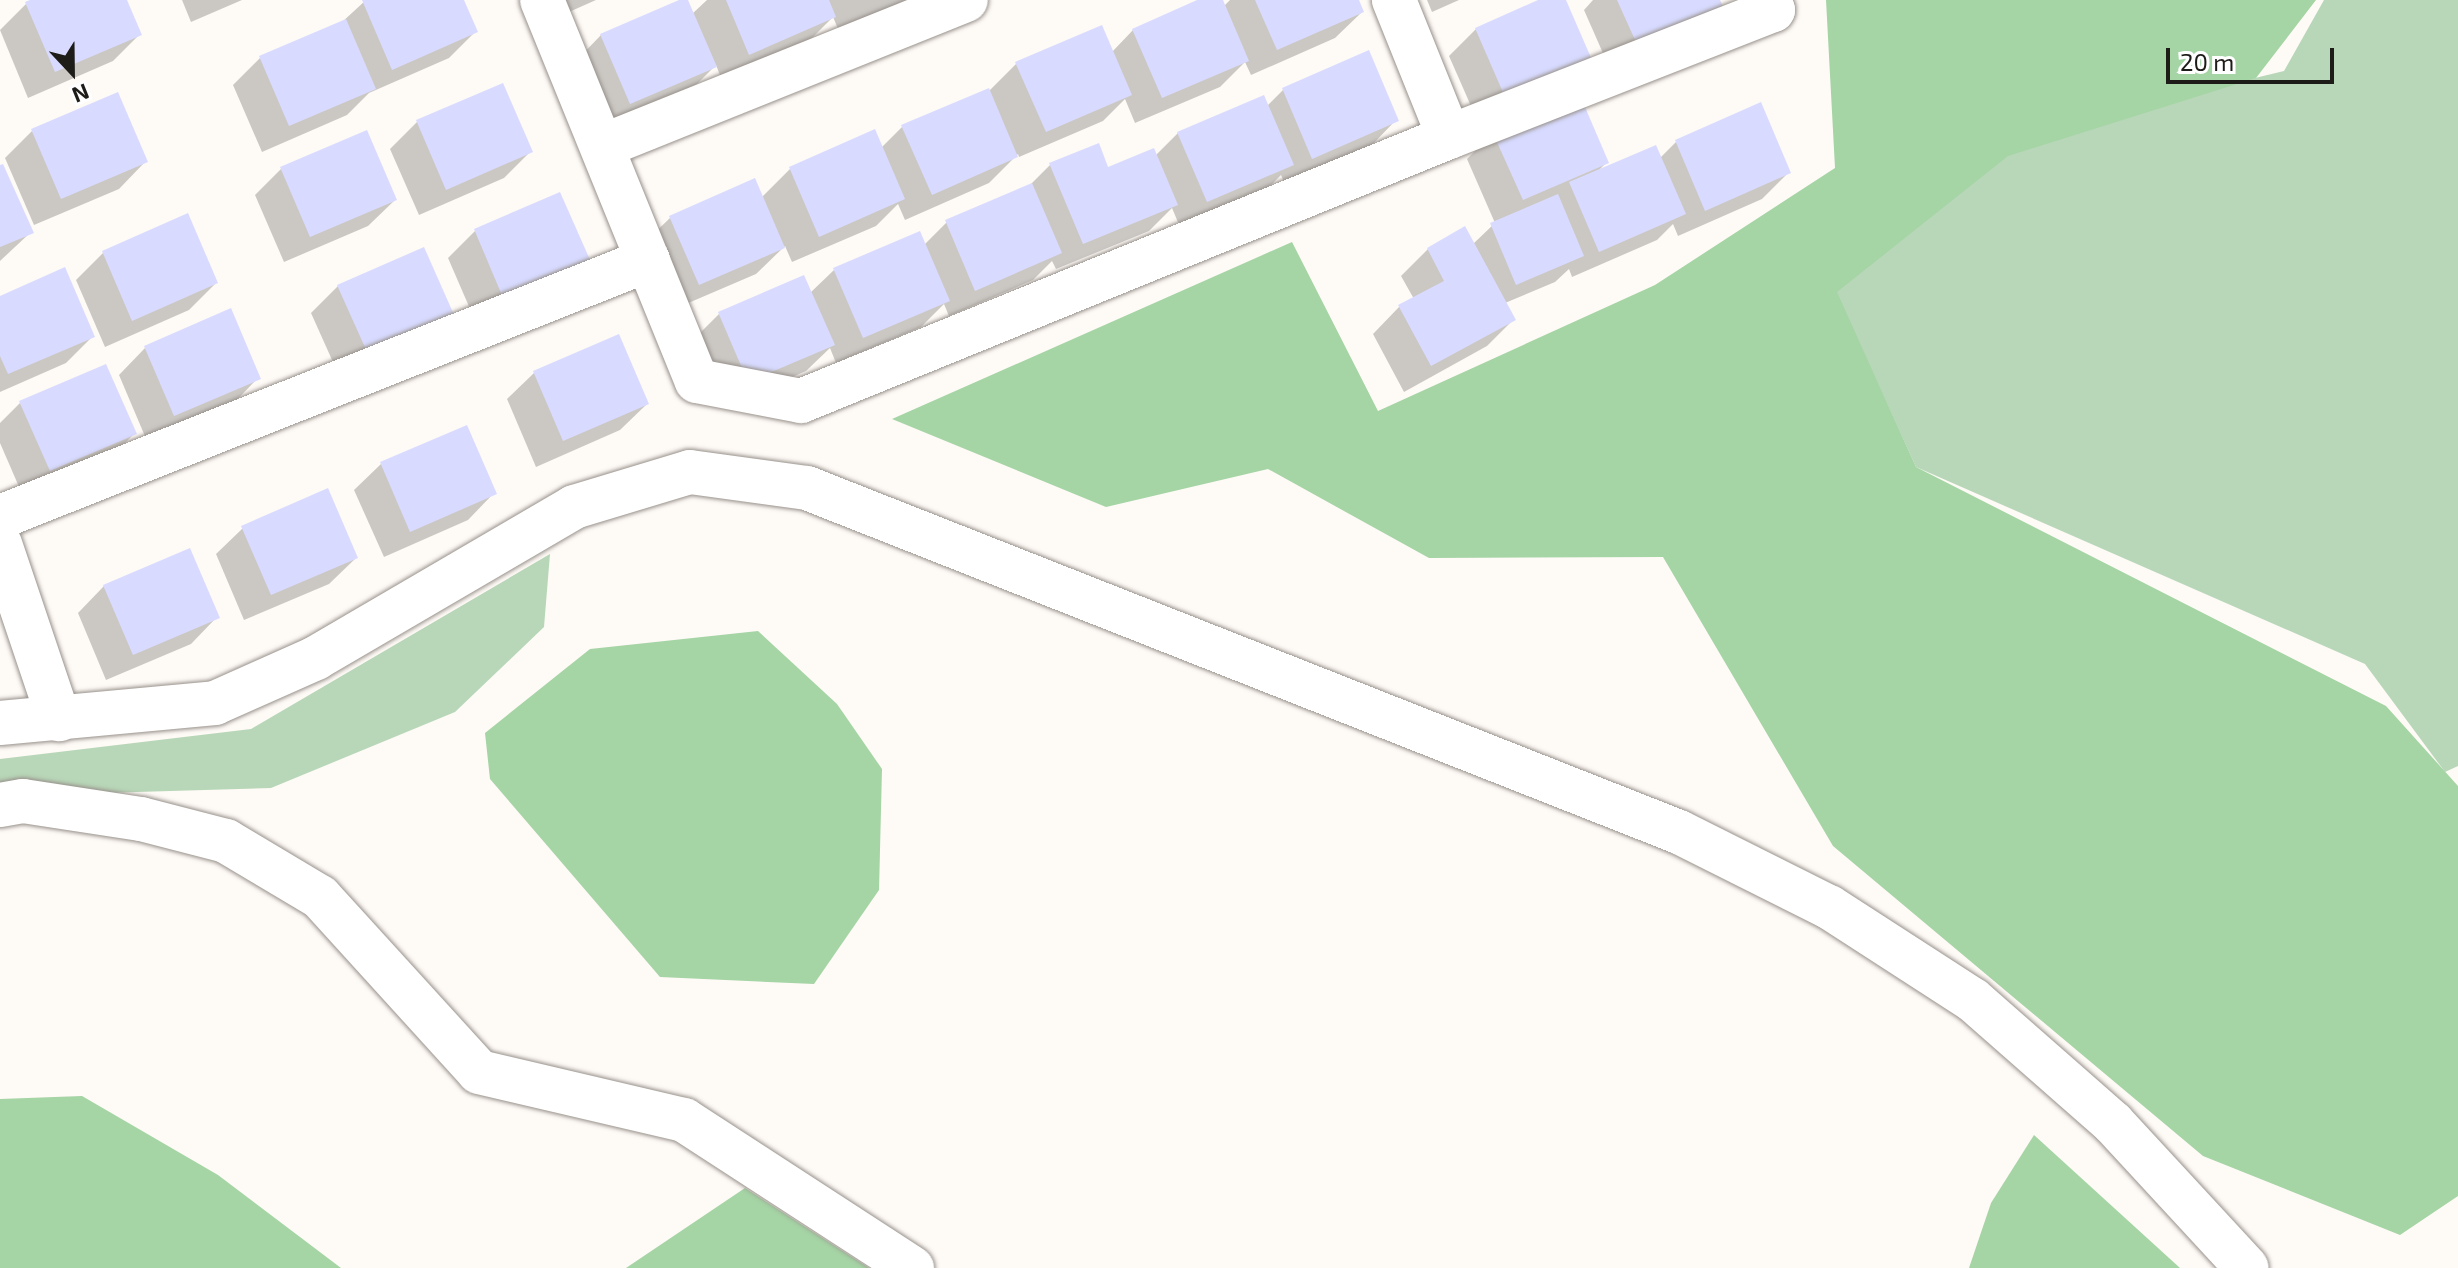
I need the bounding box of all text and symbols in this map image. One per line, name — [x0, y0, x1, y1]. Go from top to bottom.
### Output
north arrow — [32, 32, 112, 112]
scale bar — [2170, 32, 2338, 82]
text: 20 m — [2180, 47, 2234, 76]
text: N — [69, 79, 93, 109]

